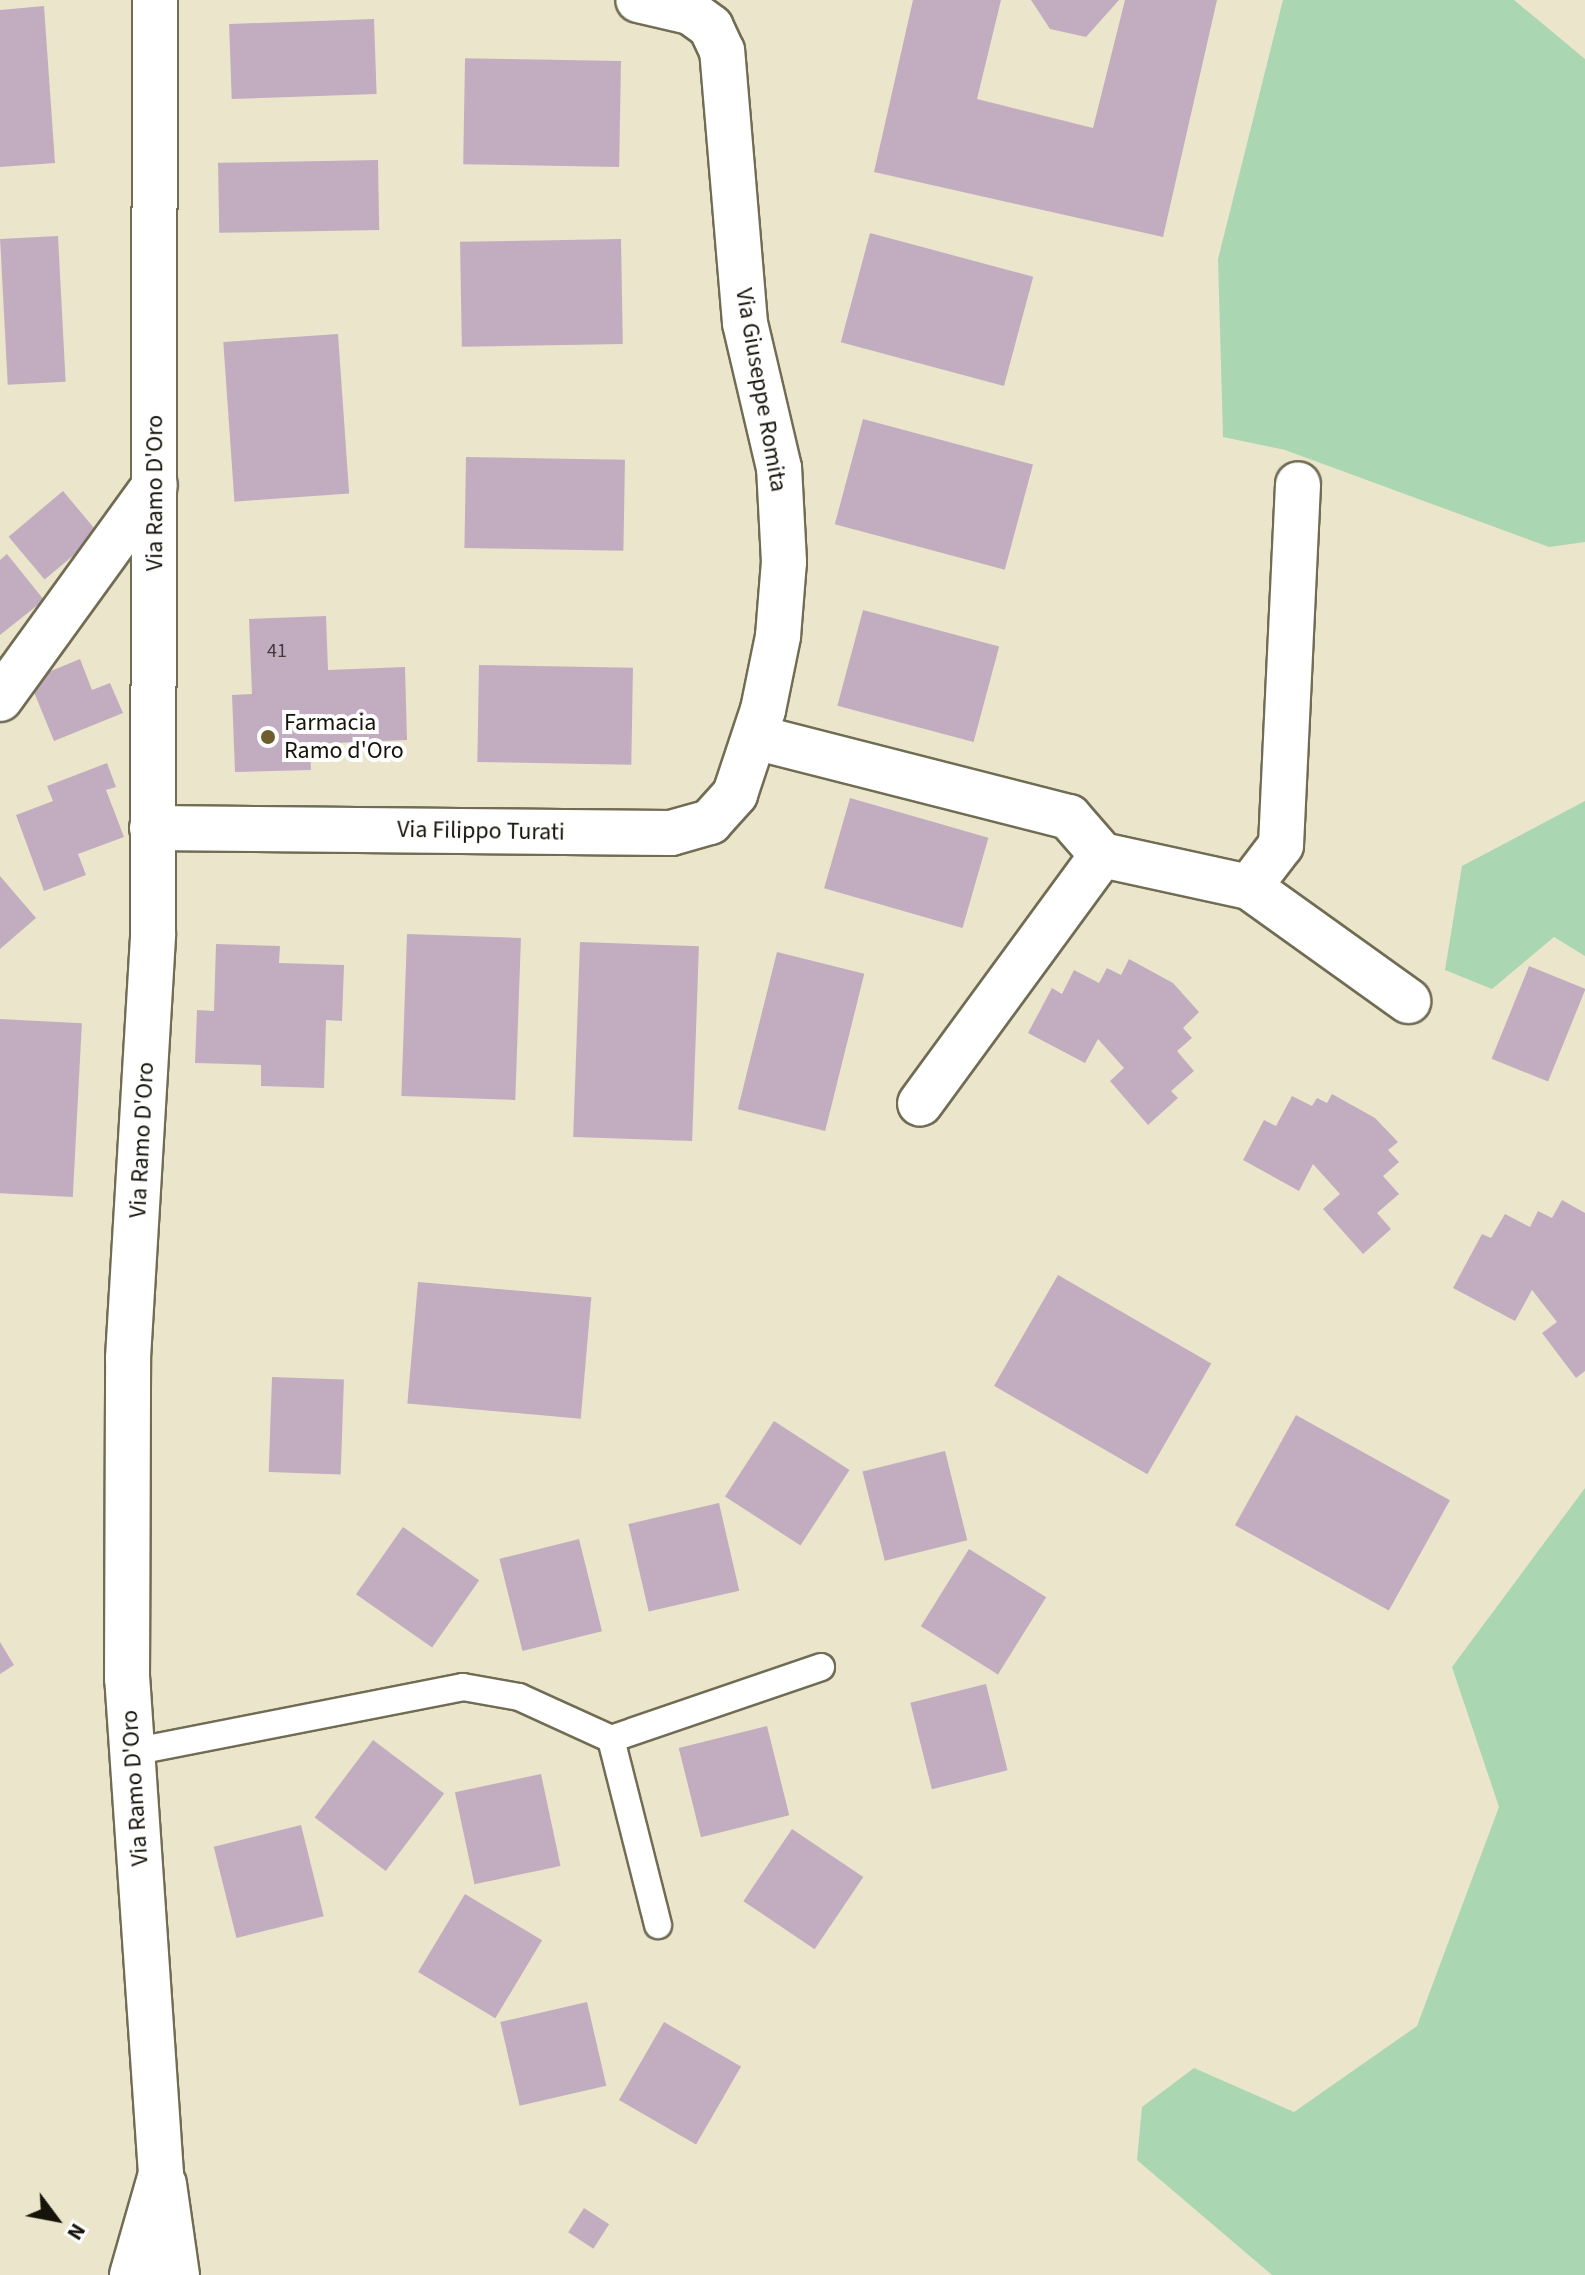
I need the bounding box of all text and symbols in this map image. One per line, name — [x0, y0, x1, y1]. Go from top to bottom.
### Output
street label: Via Giuseppe Romita — [729, 286, 793, 494]
street label: Via Ramo D'Oro — [141, 415, 169, 571]
house number: 41 — [267, 639, 287, 663]
place label: Farmacia Ramo d'Oro — [284, 709, 404, 765]
marker: Farmacia Ramo d'Oro — [259, 728, 277, 746]
street label: Via Filippo Turati — [397, 815, 565, 847]
street label: Via Ramo D'Oro — [124, 1061, 160, 1219]
street label: Via Ramo D'Oro — [115, 1709, 155, 1867]
north arrow — [16, 2179, 96, 2259]
text: N — [59, 2217, 94, 2246]

